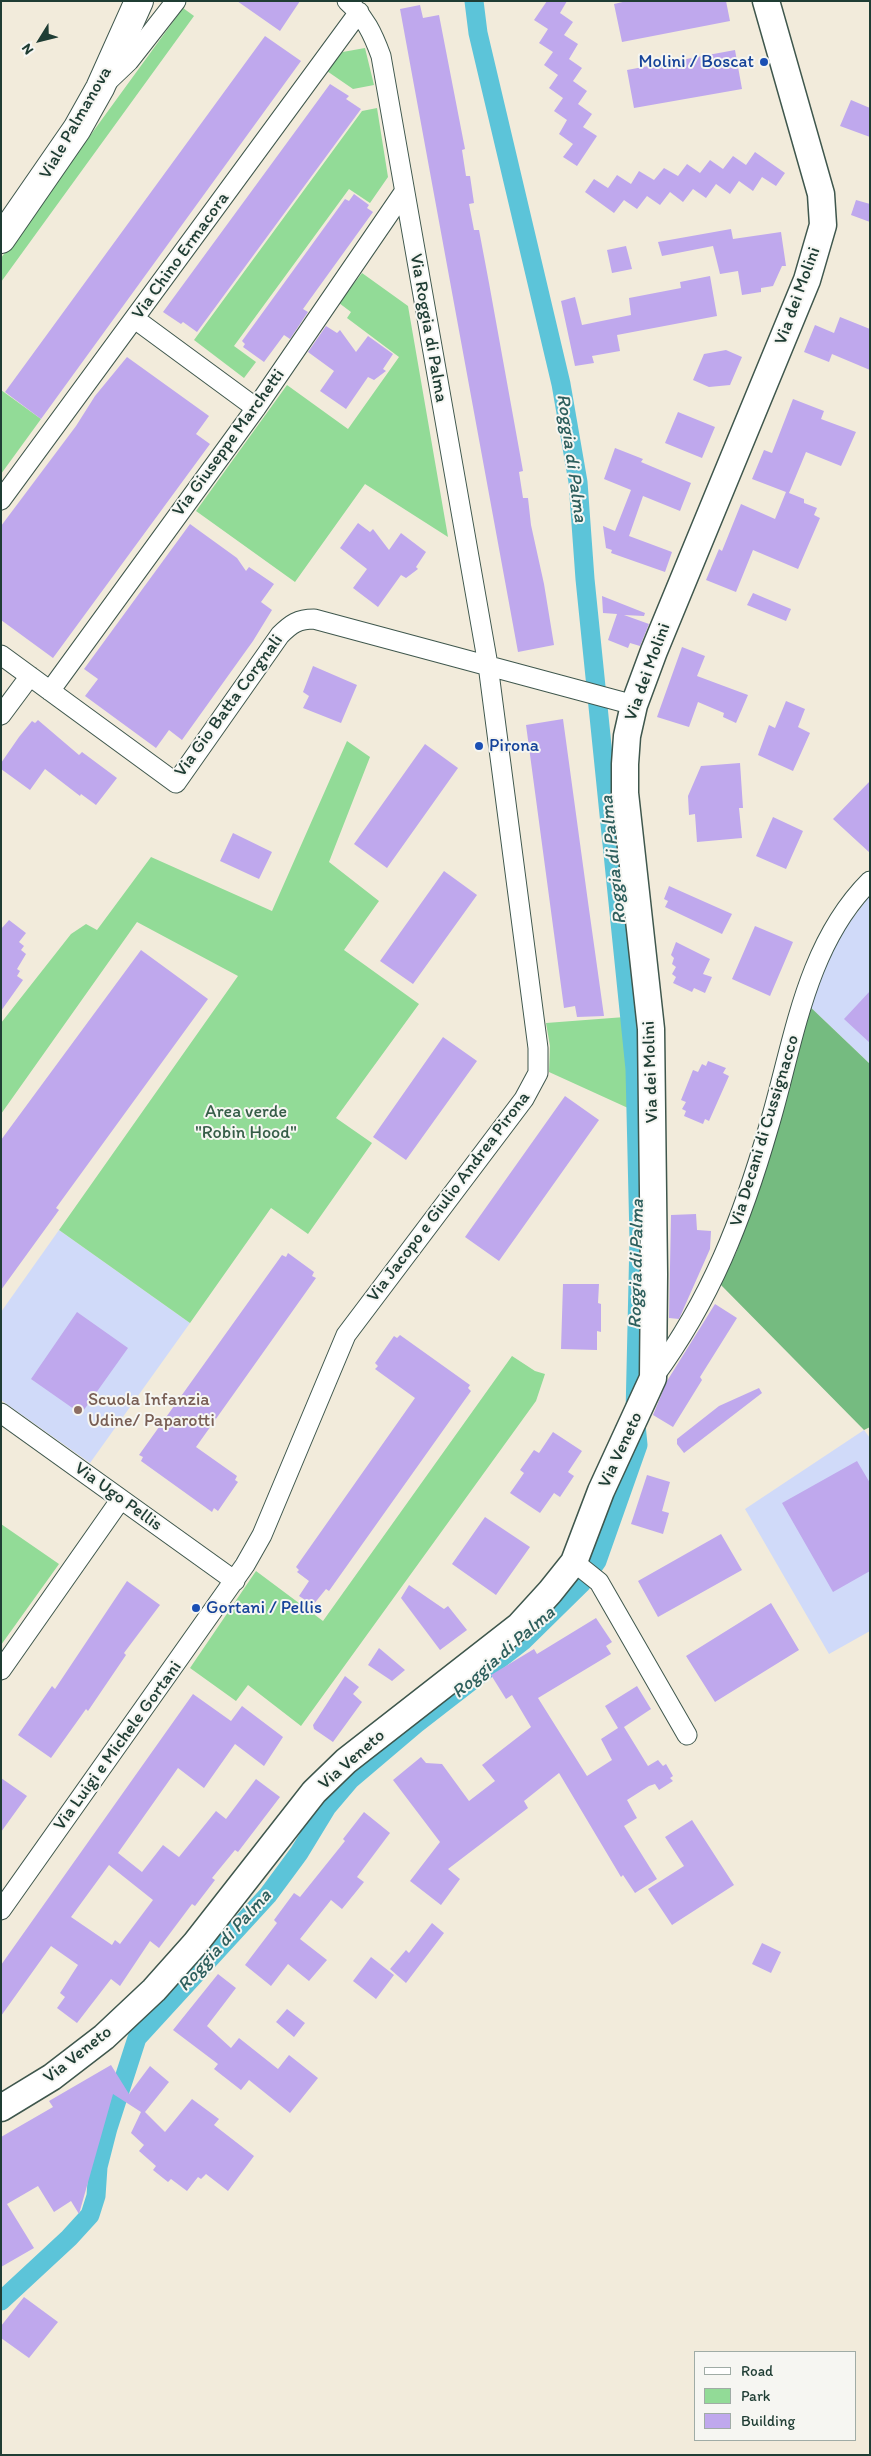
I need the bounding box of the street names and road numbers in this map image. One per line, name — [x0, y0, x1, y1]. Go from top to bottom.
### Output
street label: Viale Palmanova — [35, 63, 117, 183]
street label: Via Chino Ermacora — [128, 188, 234, 324]
street label: Via dei Molini — [770, 244, 826, 348]
street label: Via Roggia di Palma — [404, 252, 452, 404]
street label: Via Giuseppe Marchetti — [168, 365, 290, 521]
street label: Via dei Molini — [620, 620, 676, 724]
street label: Via Gio Batta Corgnali — [170, 631, 288, 781]
street label: Via dei Molini — [638, 1020, 664, 1124]
street label: Via Decani di Cussignacco — [726, 1033, 804, 1229]
street label: Via Jacopo e Giulio Andrea Pirona — [363, 1087, 535, 1307]
street label: Via Veneto — [594, 1409, 648, 1491]
street label: Via Ugo Pellis — [70, 1458, 166, 1536]
street label: Via Luigi e Michele Gortani — [49, 1657, 187, 1835]
street label: Via Veneto — [314, 1725, 390, 1795]
street label: Via Veneto — [39, 2022, 117, 2088]

